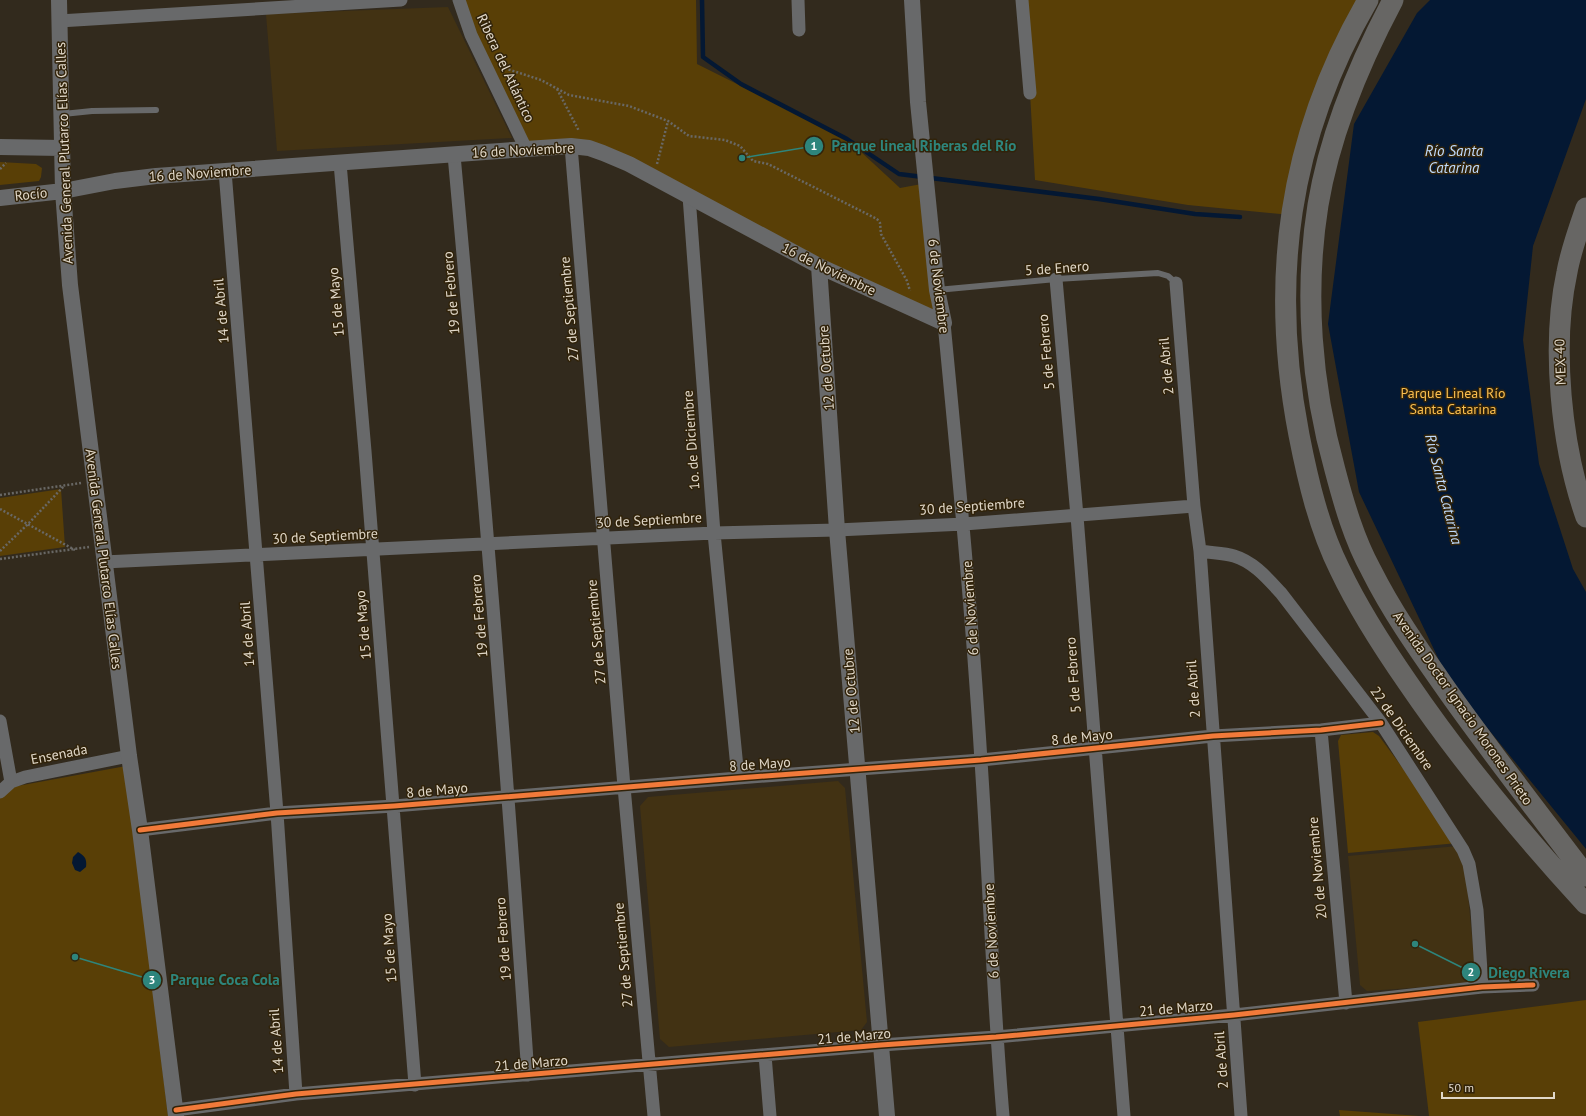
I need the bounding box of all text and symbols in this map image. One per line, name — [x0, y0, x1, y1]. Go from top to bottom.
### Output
street label: Ribera del Atlántico — [473, 11, 539, 125]
street label: Avenida General Plutarco Elías Calles — [51, 42, 77, 264]
callout: Parque lineal Riberas del Río — [804, 132, 1025, 159]
text: Parque lineal Riberas del Río — [832, 136, 1016, 155]
street label: 16 de Noviembre — [471, 138, 575, 162]
text: 1 — [811, 138, 817, 153]
water label: Río Santa Catarina — [1425, 141, 1484, 177]
street label: 16 de Noviembre — [148, 160, 252, 186]
street label: Rocío — [14, 183, 48, 205]
street label: 16 de Noviembre — [779, 238, 879, 300]
street label: 6 de Noviembre — [924, 238, 954, 334]
street label: 19 de Febrero — [438, 251, 464, 335]
street label: 27 de Septiembre — [555, 256, 583, 362]
street label: 5 de Enero — [1024, 257, 1090, 279]
street label: 15 de Mayo — [324, 267, 348, 337]
street label: 14 de Abril — [209, 278, 233, 344]
street label: 5 de Febrero — [1034, 313, 1058, 391]
street label: 12 de Octubre — [814, 325, 838, 411]
street label: 2 de Abril — [1155, 336, 1177, 396]
street label: MEX-40 — [1550, 338, 1570, 386]
park label: Parque Lineal Río Santa Catarina — [1401, 384, 1505, 418]
street label: 1o. de Diciembre — [679, 390, 703, 490]
water label: Río Santa Catarina — [1421, 432, 1467, 547]
street label: Avenida General Plutarco Elías Calles — [82, 448, 126, 670]
street label: 30 de Septiembre — [919, 493, 1025, 519]
street label: 30 de Septiembre — [596, 508, 702, 532]
street label: 30 de Septiembre — [272, 524, 378, 548]
street label: 6 de Noviembre — [958, 560, 982, 656]
street label: 19 de Febrero — [466, 574, 492, 658]
street label: 27 de Septiembre — [582, 579, 610, 685]
street label: 15 de Mayo — [351, 590, 375, 660]
street label: 14 de Abril — [236, 601, 258, 667]
street label: Avenida Doctor Ignacio Morones Prieto — [1389, 608, 1537, 808]
street label: 5 de Febrero — [1061, 637, 1085, 713]
street label: 12 de Octubre — [838, 648, 864, 734]
street label: 2 de Abril — [1182, 660, 1204, 718]
street label: 22 de Diciembre — [1366, 683, 1438, 773]
street label: 8 de Mayo — [1050, 725, 1114, 749]
street label: Ensenada — [29, 740, 89, 768]
street label: 8 de Mayo — [729, 753, 791, 775]
street label: 8 de Mayo — [406, 778, 468, 802]
street label: 20 de Noviembre — [1304, 816, 1330, 920]
street label: 6 de Noviembre — [980, 883, 1002, 979]
street label: 19 de Febrero — [491, 897, 515, 981]
street label: 27 de Septiembre — [609, 902, 637, 1008]
street label: 15 de Mayo — [378, 913, 400, 983]
callout: Diego Rivera — [1461, 959, 1578, 986]
text: Diego Rivera — [1488, 963, 1570, 982]
text: 2 — [1468, 964, 1474, 979]
callout: Parque Coca Cola — [142, 967, 288, 994]
text: Parque Coca Cola — [170, 970, 280, 989]
text: 3 — [149, 972, 155, 987]
street label: 21 de Marzo — [1139, 996, 1213, 1020]
street label: 14 de Abril — [265, 1008, 287, 1074]
street label: 21 de Marzo — [817, 1024, 891, 1048]
street label: 2 de Abril — [1210, 1031, 1232, 1089]
street label: 21 de Marzo — [494, 1051, 568, 1075]
scale bar — [1442, 1074, 1554, 1100]
text: 50 m — [1448, 1080, 1474, 1095]

